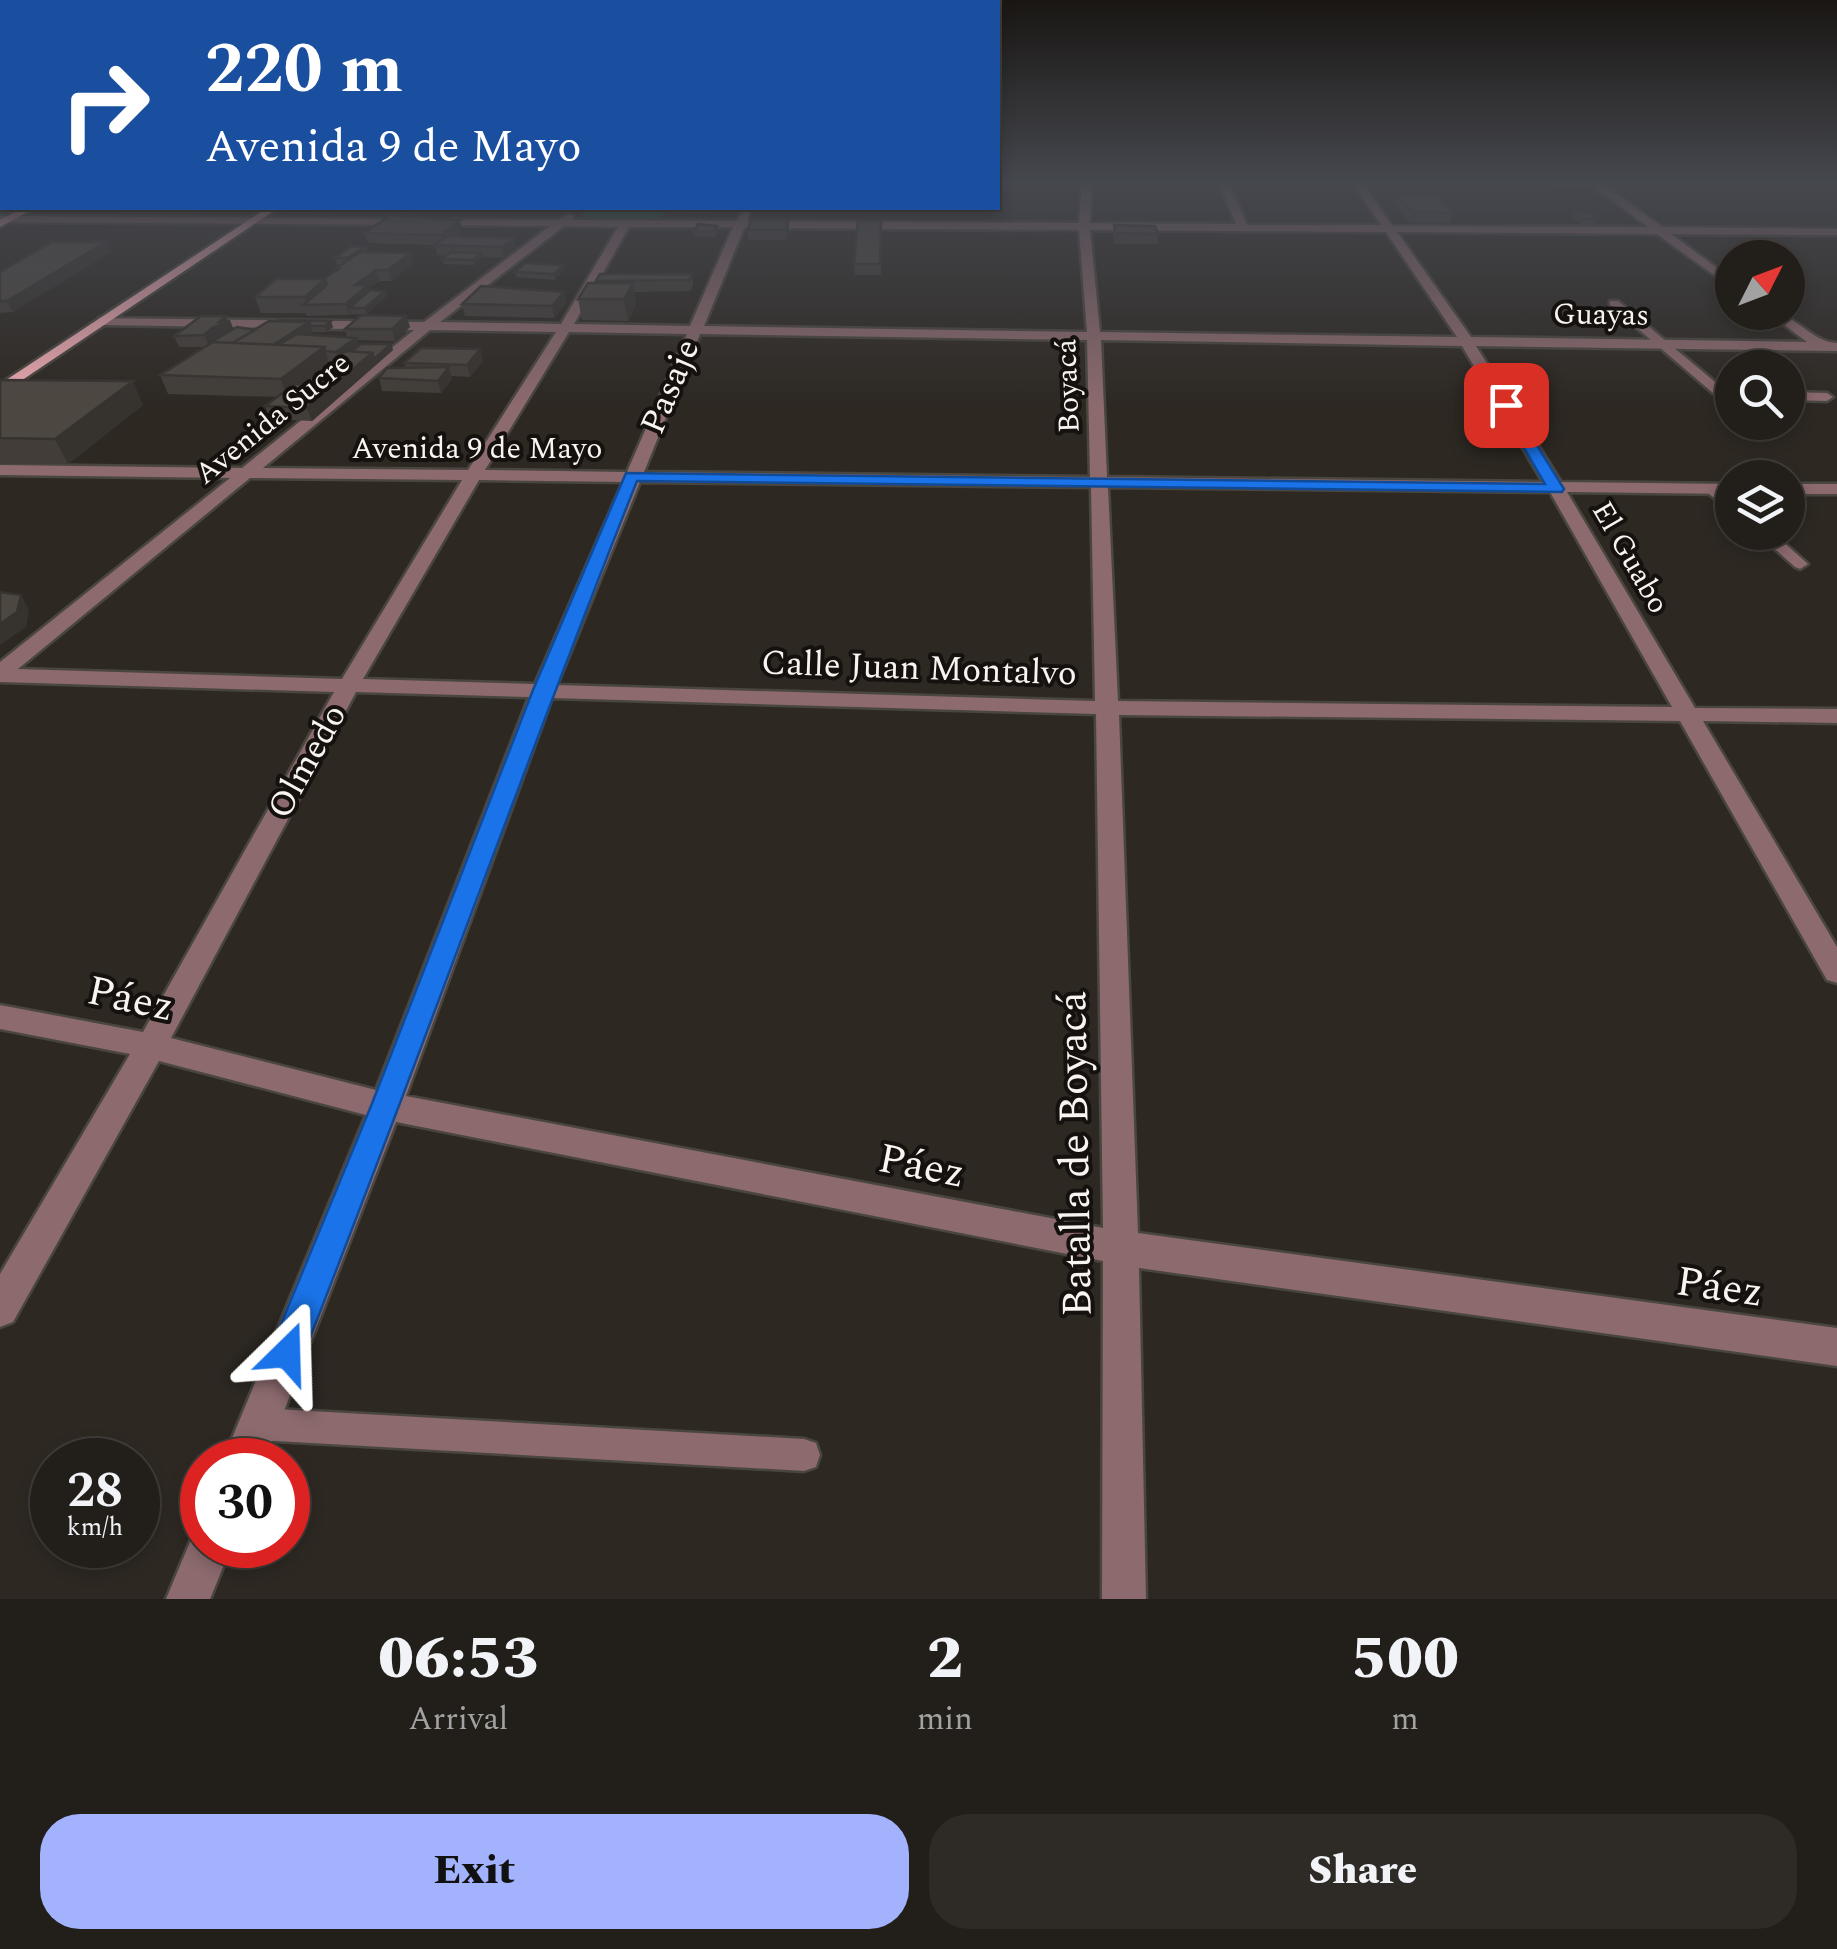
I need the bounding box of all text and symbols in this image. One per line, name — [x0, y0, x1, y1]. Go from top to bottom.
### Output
text: 220 m — [205, 17, 403, 123]
icon: right — [40, 40, 170, 170]
text: Avenida 9 de Mayo — [205, 113, 582, 182]
north arrow — [1715, 240, 1805, 330]
map controls — [1715, 240, 1805, 550]
street label: Guayas — [1552, 291, 1650, 339]
street label: Pasaje — [627, 331, 714, 442]
street label: Boyacá — [1043, 338, 1093, 434]
street label: Avenida Sucre — [185, 341, 361, 496]
button: search — [1715, 350, 1805, 440]
pin — [1464, 363, 1549, 448]
icon: arrive — [1479, 378, 1534, 433]
street label: Avenida 9 de Mayo — [351, 426, 603, 472]
button: layers — [1715, 460, 1805, 550]
street label: El Guabo — [1579, 493, 1681, 622]
street label: Calle Juan Montalvo — [760, 637, 1078, 700]
street label: Olmedo — [254, 695, 361, 829]
street label: Páez — [81, 960, 180, 1039]
street label: Batalla de Boyacá — [1041, 990, 1110, 1317]
street label: Páez — [873, 1127, 970, 1206]
street label: Páez — [1672, 1250, 1767, 1325]
position arrow — [235, 1301, 339, 1405]
speed limit sign: 30 — [180, 1438, 310, 1568]
text: 28 — [67, 1453, 123, 1529]
text: km/h — [67, 1509, 123, 1547]
text: 06:53 — [378, 1613, 539, 1705]
text: 2 — [927, 1613, 963, 1705]
text: 500 — [1351, 1613, 1459, 1705]
text: Arrival — [409, 1695, 508, 1744]
text: min — [917, 1695, 973, 1744]
text: m — [1391, 1695, 1419, 1744]
button: Exit — [40, 1814, 909, 1929]
button: Share — [929, 1814, 1797, 1929]

